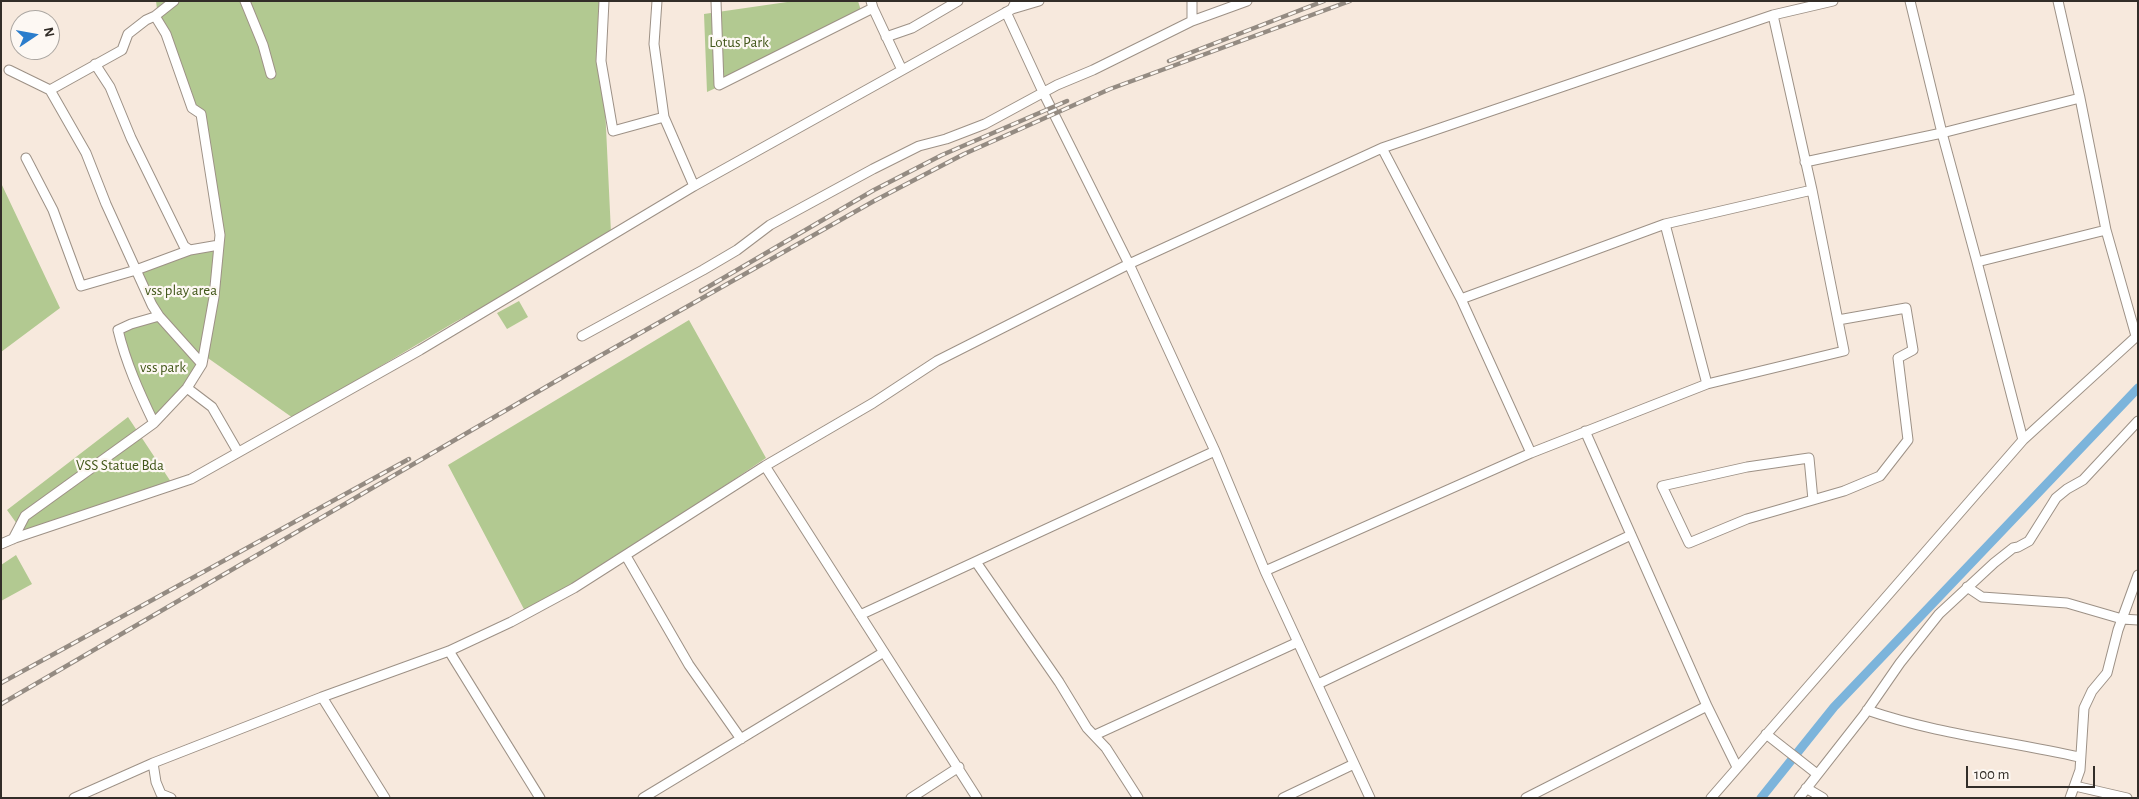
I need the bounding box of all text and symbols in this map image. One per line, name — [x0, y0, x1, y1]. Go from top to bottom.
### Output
north arrow — [10, 10, 60, 60]
text: N — [41, 26, 57, 38]
park label: Lotus Park — [709, 33, 769, 51]
park label: vss play area — [145, 281, 217, 299]
park label: vss park — [140, 358, 186, 376]
park label: VSS Statue Bda — [76, 456, 164, 474]
scale bar — [1969, 756, 2098, 788]
text: 100 m — [1974, 767, 2009, 782]

